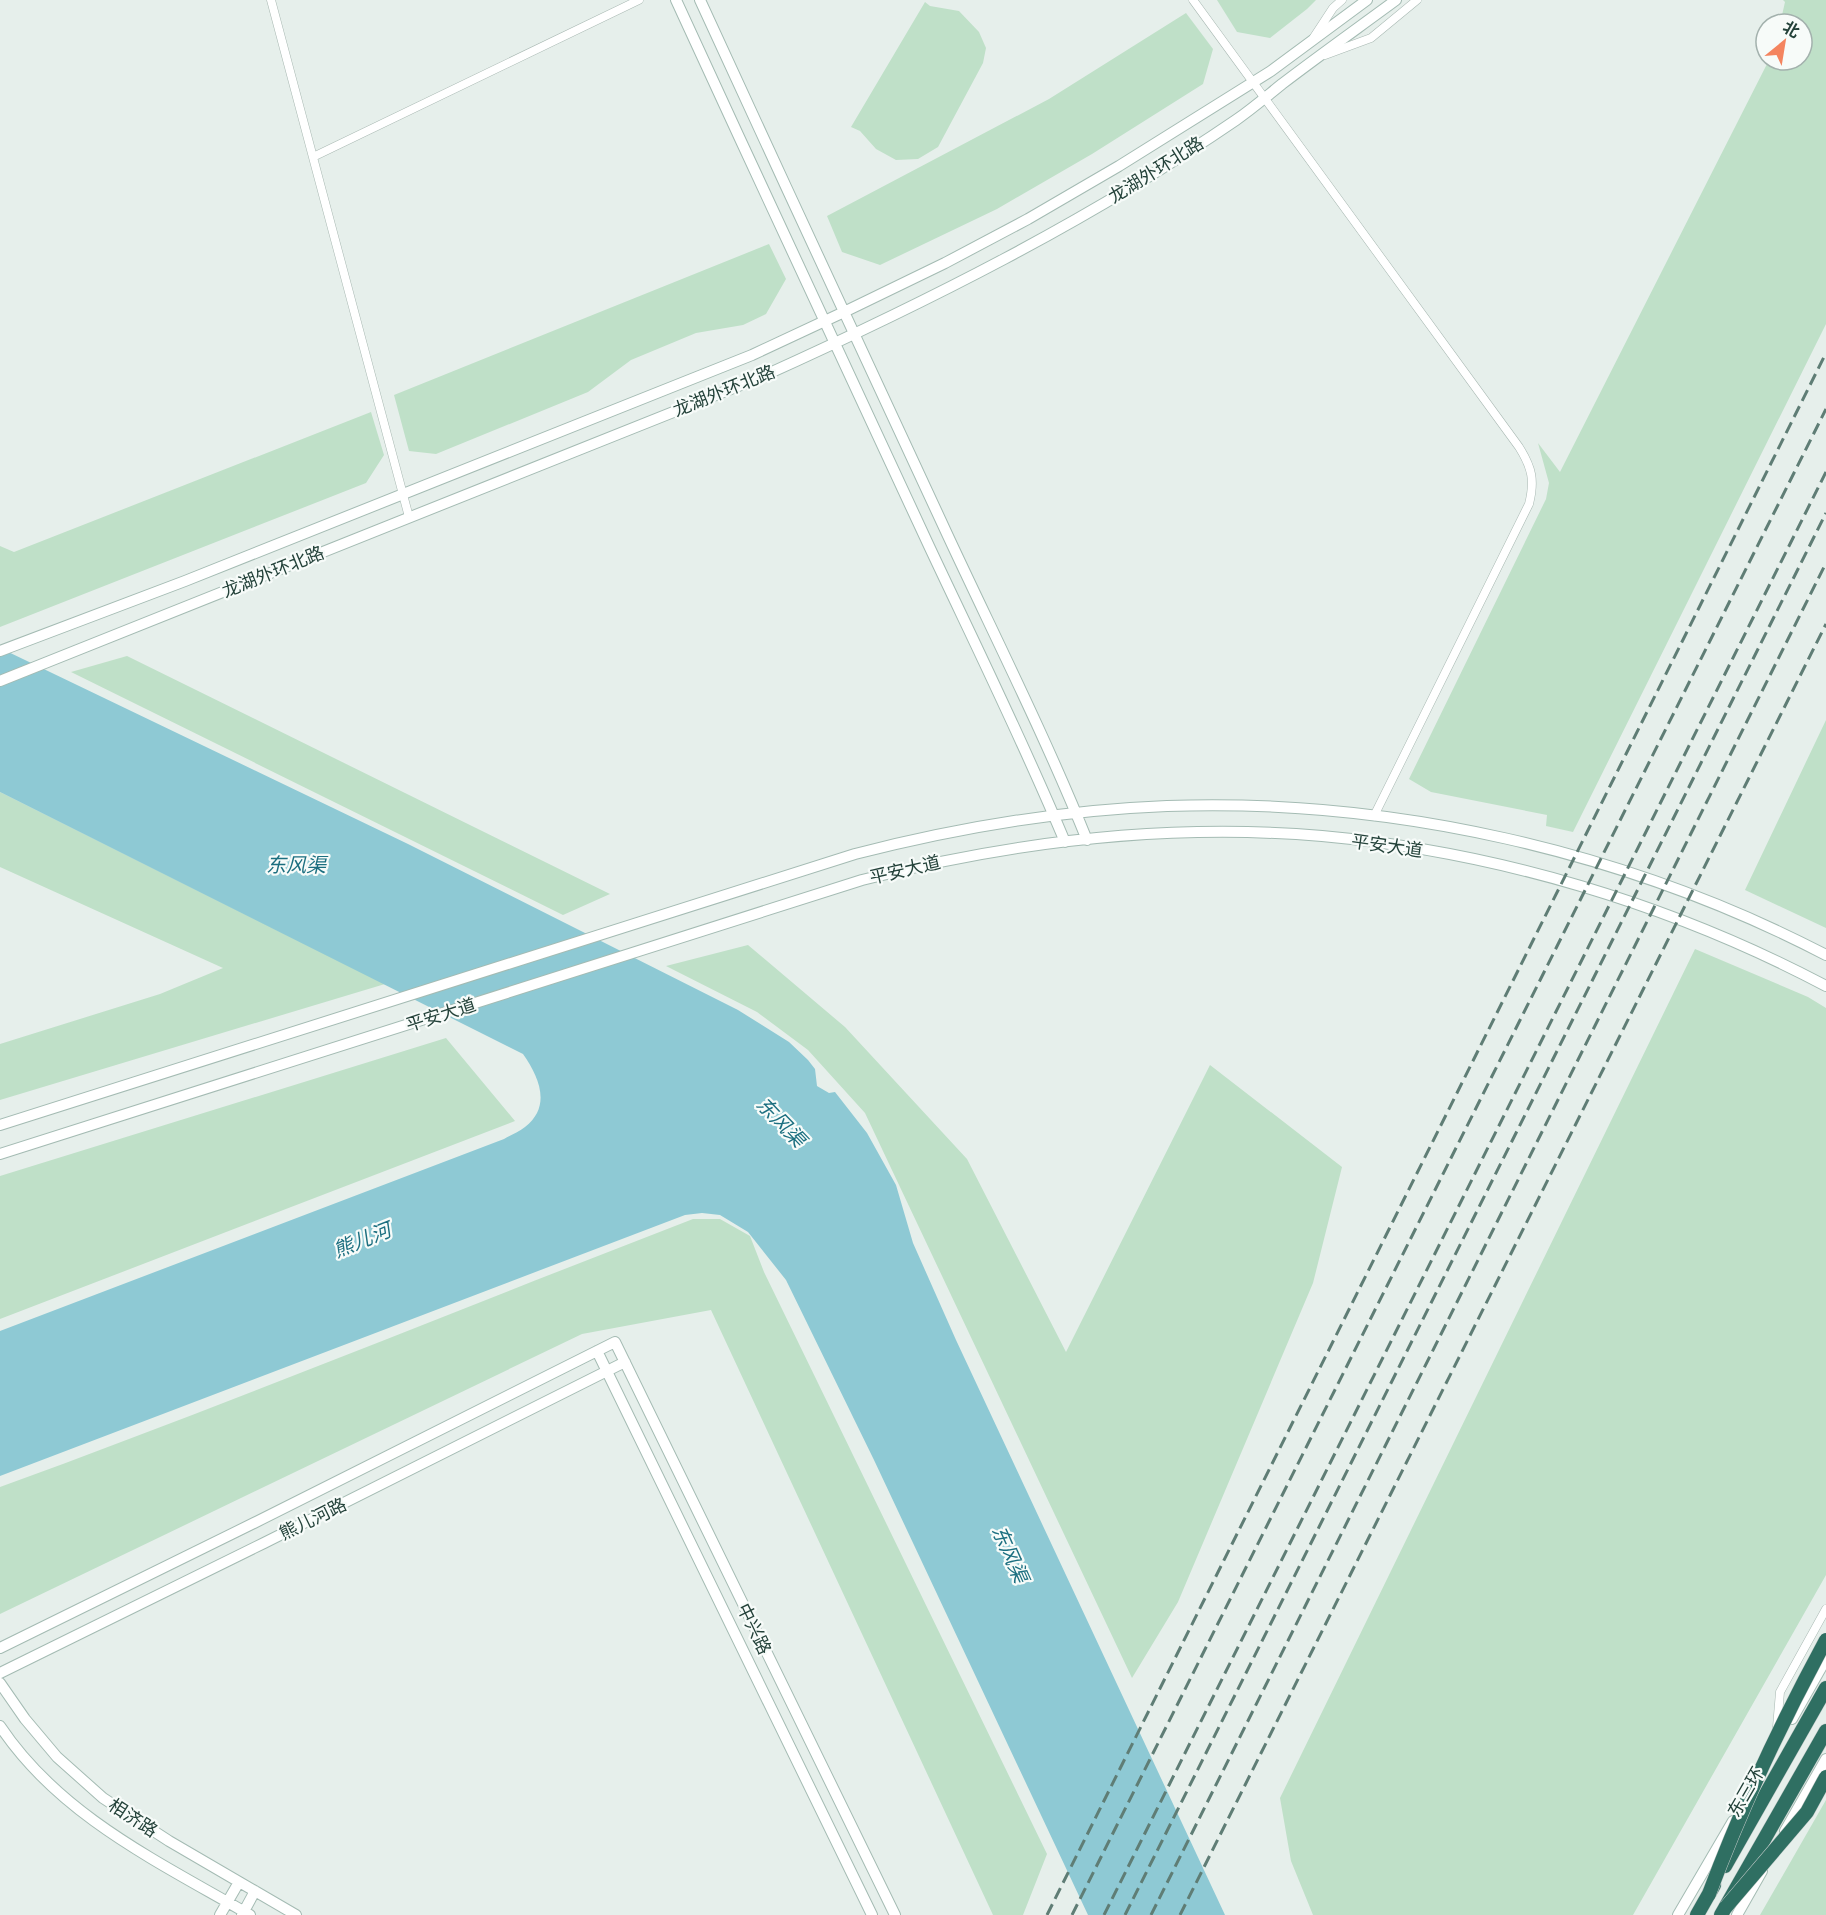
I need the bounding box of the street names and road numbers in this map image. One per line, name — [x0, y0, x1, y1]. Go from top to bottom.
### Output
street label: 龙湖外环北路 — [1104, 132, 1207, 207]
street label: 龙湖外环北路 — [670, 361, 778, 421]
street label: 龙湖外环北路 — [219, 542, 327, 602]
street label: 平安大道 — [1350, 830, 1424, 861]
street label: 平安大道 — [867, 851, 942, 888]
street label: 平安大道 — [403, 993, 478, 1036]
street label: 熊儿河路 — [276, 1493, 350, 1544]
street label: 中兴路 — [733, 1600, 776, 1658]
street label: 东三环 — [1723, 1763, 1768, 1820]
street label: 相济路 — [105, 1794, 162, 1841]

